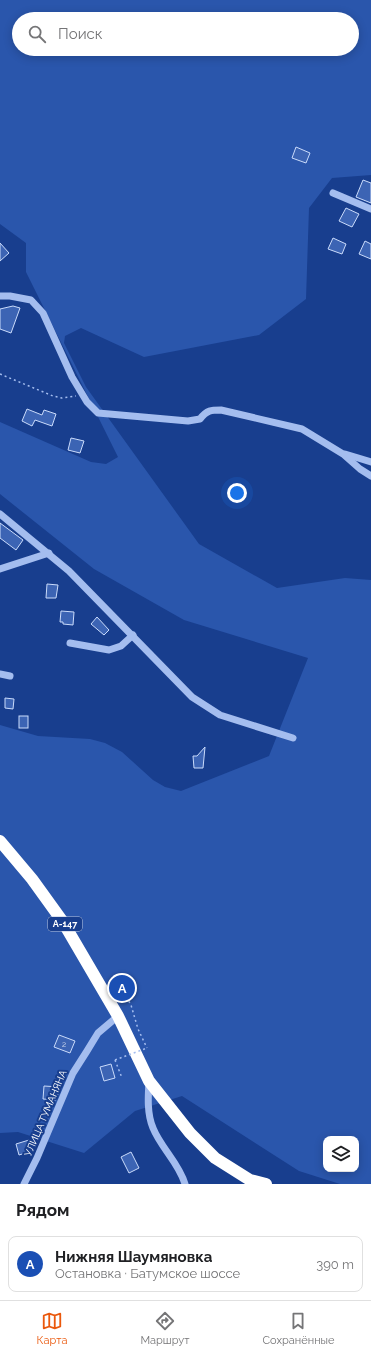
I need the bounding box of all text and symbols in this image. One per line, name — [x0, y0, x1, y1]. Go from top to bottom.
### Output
search box — [12, 12, 359, 56]
icon: search — [26, 23, 48, 45]
text: Поиск — [58, 25, 103, 43]
your location — [227, 483, 247, 503]
road number: А-147 — [48, 917, 82, 931]
pin: A — [109, 973, 135, 1003]
house number: 2 — [62, 1039, 66, 1049]
street label: УЛИЦА ТУМАНЯНА — [22, 1068, 69, 1158]
map controls — [323, 1136, 359, 1172]
button: layers — [323, 1136, 359, 1172]
text: Рядом — [16, 1200, 69, 1220]
text: Нижняя Шаумяновка — [55, 1248, 212, 1266]
text: A — [26, 1257, 34, 1272]
text: 390 m — [316, 1257, 354, 1272]
text: Остановка · Батумское шоссе — [55, 1266, 240, 1281]
tab: Карта — [37, 1310, 67, 1347]
tab: Маршрут — [140, 1310, 189, 1347]
tab: Сохранённые — [262, 1310, 334, 1347]

